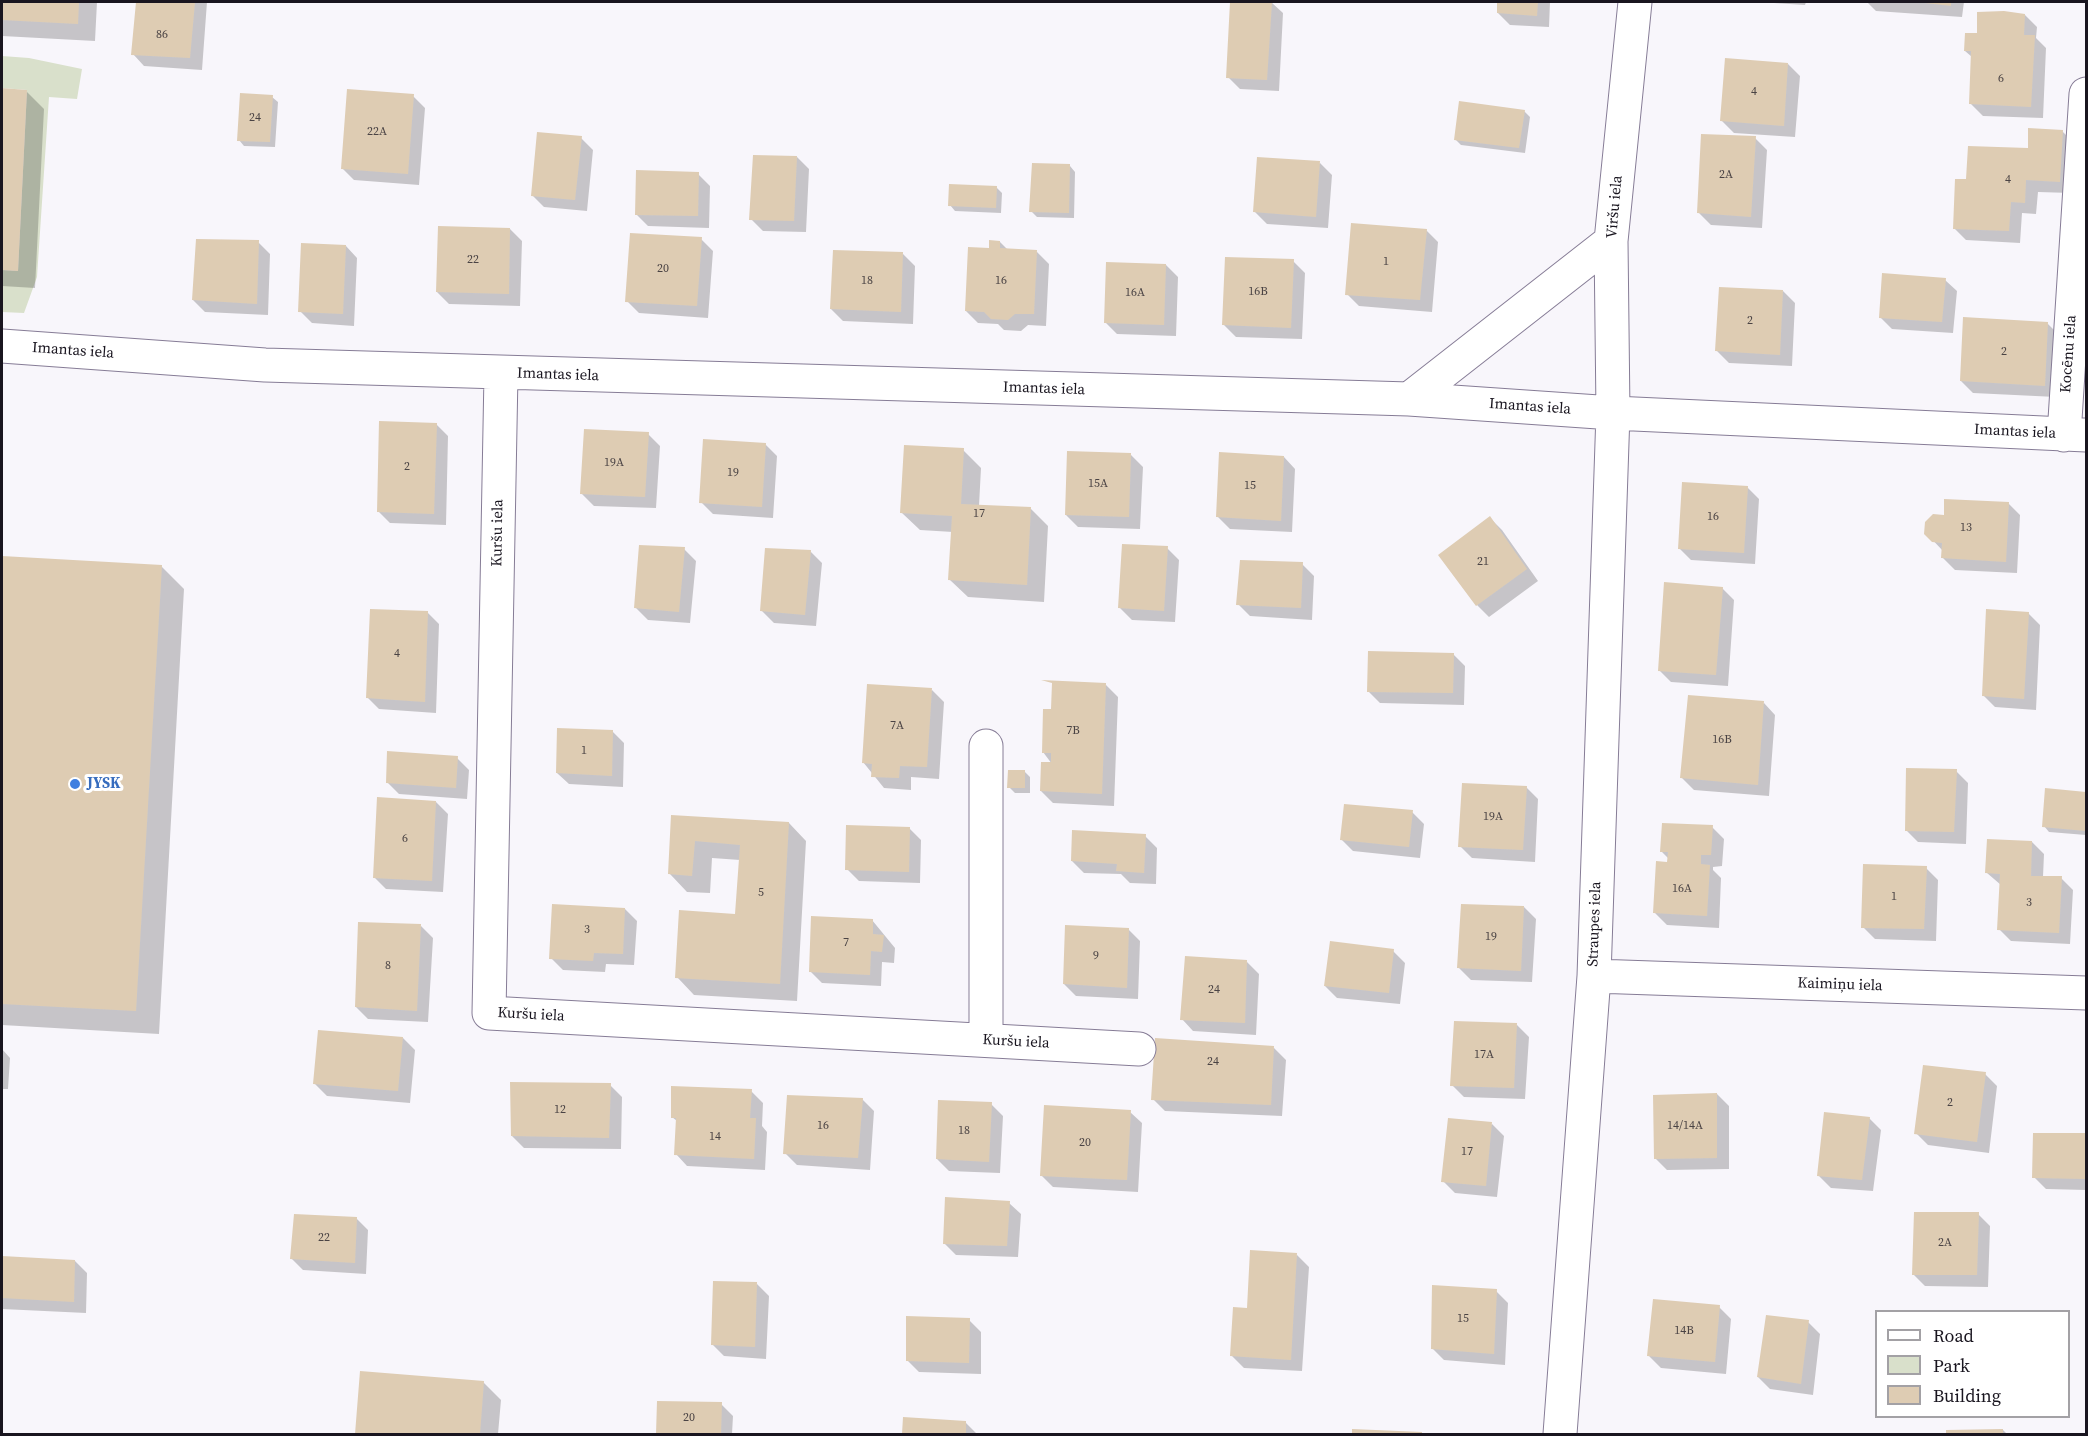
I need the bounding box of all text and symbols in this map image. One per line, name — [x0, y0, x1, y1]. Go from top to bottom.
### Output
house number: 86 — [156, 28, 168, 42]
house number: 6 — [1998, 72, 2004, 86]
house number: 4 — [1751, 85, 1757, 99]
house number: 24 — [249, 111, 261, 125]
house number: 22A — [367, 125, 387, 139]
house number: 2A — [1719, 168, 1733, 182]
house number: 4 — [2005, 173, 2011, 187]
street label: Viršu iela — [1603, 175, 1627, 239]
house number: 22 — [467, 253, 479, 267]
house number: 1 — [1383, 255, 1389, 269]
house number: 20 — [657, 262, 669, 276]
house number: 18 — [861, 274, 873, 288]
house number: 16 — [995, 274, 1007, 288]
house number: 16B — [1248, 285, 1268, 299]
house number: 16A — [1125, 286, 1145, 300]
house number: 2 — [1747, 314, 1753, 328]
street label: Kocēnu iela — [2057, 314, 2081, 394]
street label: Imantas iela — [31, 339, 115, 363]
house number: 2 — [2001, 345, 2007, 359]
street label: Imantas iela — [517, 365, 599, 385]
street label: Imantas iela — [1003, 379, 1085, 399]
street label: Imantas iela — [1488, 395, 1572, 419]
street label: Imantas iela — [1974, 421, 2056, 443]
house number: 19A — [604, 456, 624, 470]
house number: 2 — [404, 460, 410, 474]
house number: 19 — [727, 466, 739, 480]
house number: 15A — [1088, 477, 1108, 491]
house number: 15 — [1244, 479, 1256, 493]
street label: Kuršu iela — [488, 499, 508, 567]
house number: 17 — [973, 507, 985, 521]
house number: 16 — [1707, 510, 1719, 524]
house number: 13 — [1960, 521, 1972, 535]
house number: 21 — [1477, 555, 1489, 569]
house number: 4 — [394, 647, 400, 661]
house number: 7A — [890, 719, 904, 733]
house number: 7B — [1066, 724, 1080, 738]
house number: 16B — [1712, 733, 1732, 747]
house number: 1 — [581, 744, 587, 758]
place label: JYSK — [87, 775, 120, 793]
marker: JYSK — [68, 777, 82, 791]
house number: 19A — [1483, 810, 1503, 824]
house number: 6 — [402, 832, 408, 846]
street label: Straupes iela — [1585, 881, 1605, 967]
house number: 16A — [1672, 882, 1692, 896]
house number: 5 — [758, 886, 764, 900]
house number: 1 — [1891, 890, 1897, 904]
house number: 3 — [2026, 896, 2032, 910]
house number: 3 — [584, 923, 590, 937]
house number: 19 — [1485, 930, 1497, 944]
house number: 7 — [843, 936, 849, 950]
house number: 9 — [1093, 949, 1099, 963]
house number: 8 — [385, 959, 391, 973]
street label: Kaimiņu iela — [1797, 975, 1883, 995]
house number: 24 — [1208, 983, 1220, 997]
street label: Kuršu iela — [497, 1004, 565, 1026]
street label: Kuršu iela — [982, 1031, 1050, 1053]
house number: 17A — [1474, 1048, 1494, 1062]
house number: 24 — [1207, 1055, 1219, 1069]
house number: 2 — [1947, 1096, 1953, 1110]
house number: 12 — [554, 1103, 566, 1117]
house number: 16 — [817, 1119, 829, 1133]
house number: 14/14A — [1667, 1119, 1703, 1133]
house number: 18 — [958, 1124, 970, 1138]
house number: 14 — [709, 1130, 721, 1144]
house number: 20 — [1079, 1136, 1091, 1150]
house number: 17 — [1461, 1145, 1473, 1159]
house number: 22 — [318, 1231, 330, 1245]
house number: 2A — [1938, 1236, 1952, 1250]
legend — [1875, 1310, 2070, 1418]
house number: 15 — [1457, 1312, 1469, 1326]
text: Road — [1933, 1323, 1974, 1348]
house number: 14B — [1674, 1324, 1694, 1338]
text: Park — [1933, 1353, 1970, 1378]
text: Building — [1933, 1383, 2001, 1408]
house number: 20 — [683, 1411, 695, 1425]

